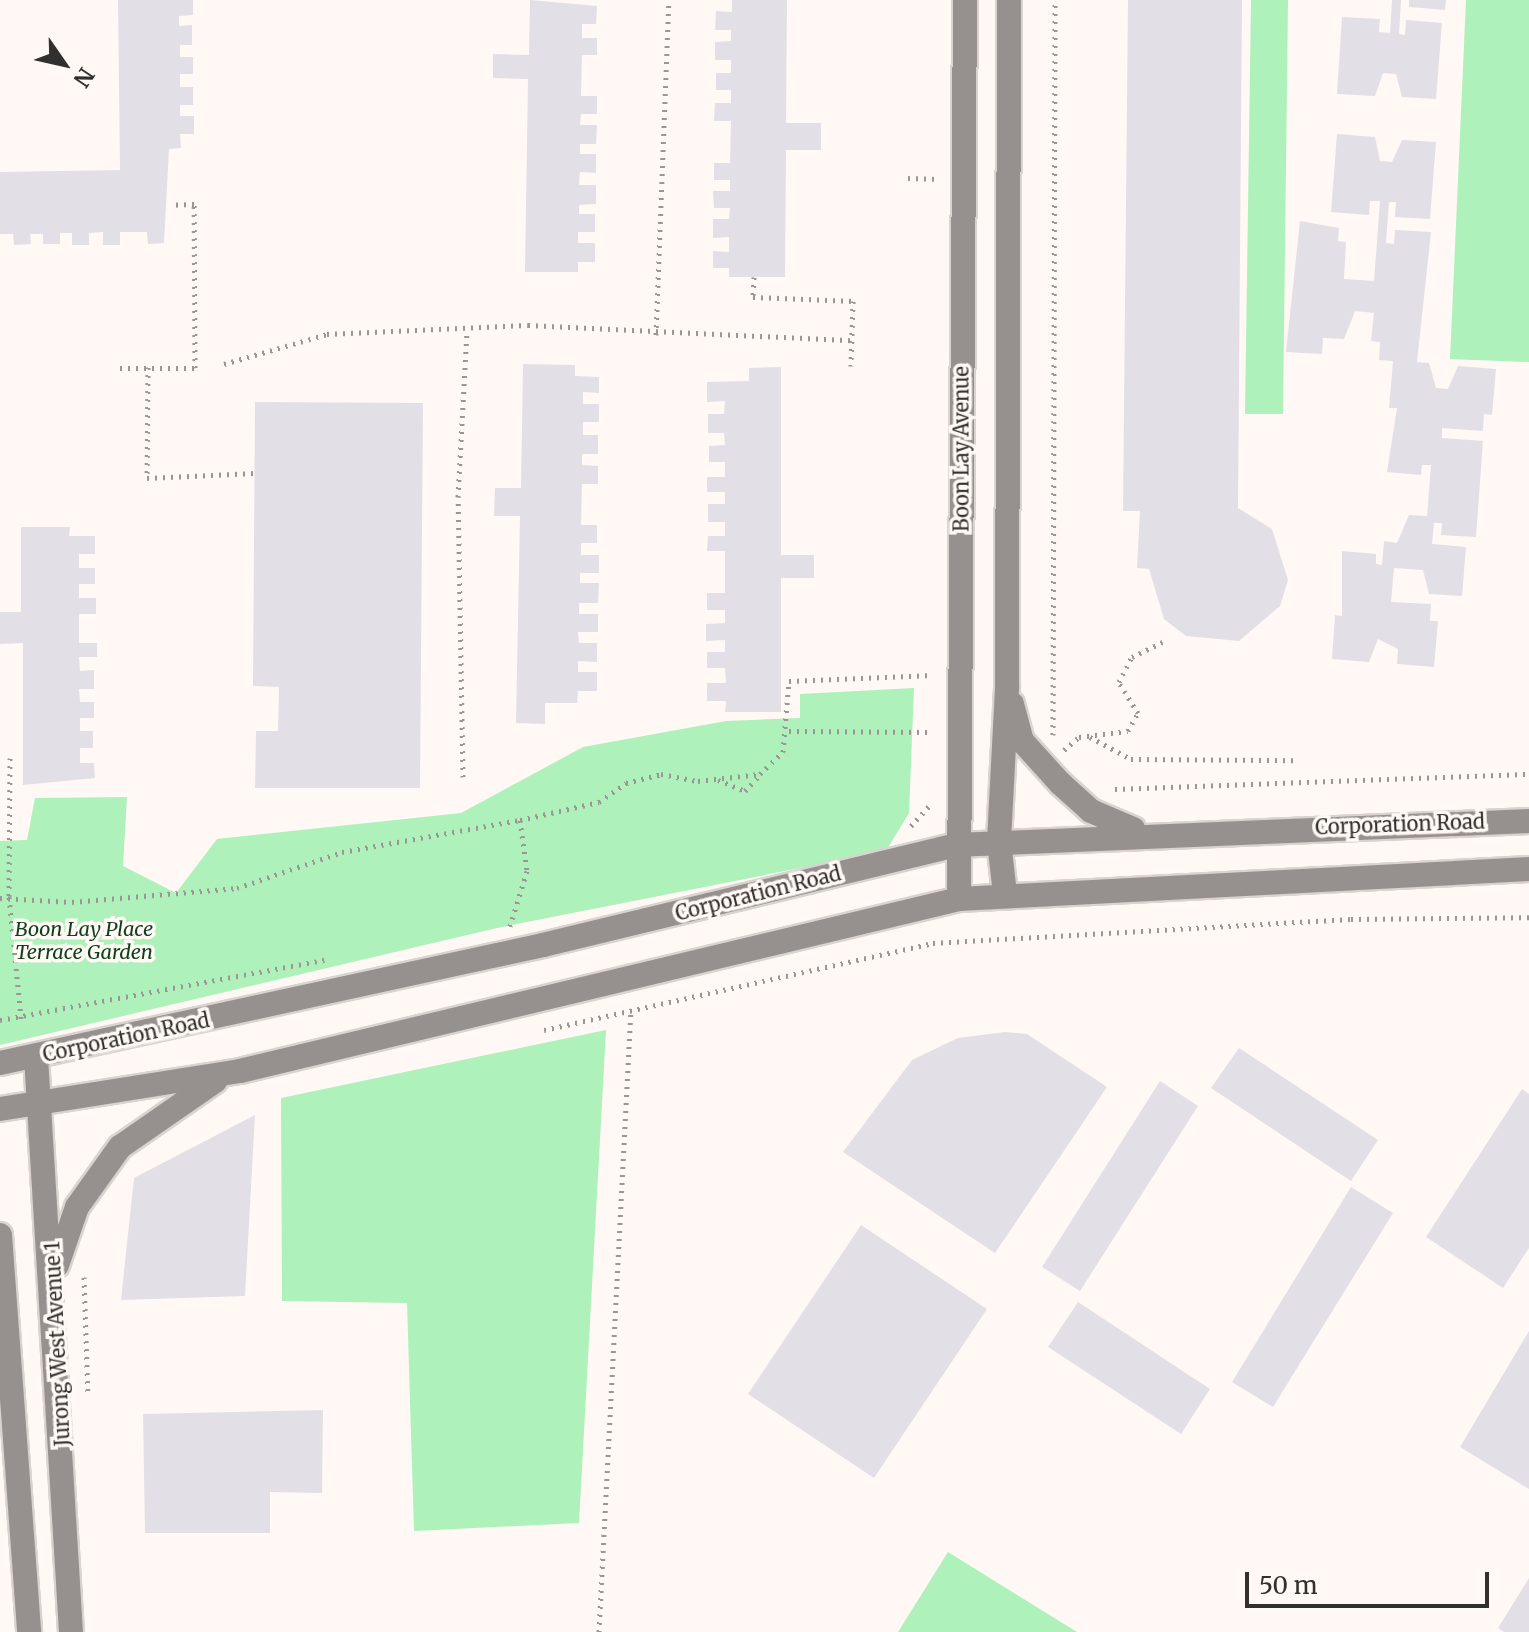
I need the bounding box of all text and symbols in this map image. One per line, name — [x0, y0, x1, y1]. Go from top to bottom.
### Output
north arrow — [24, 24, 104, 104]
text: N — [67, 62, 100, 92]
street label: Boon Lay Avenue — [949, 366, 973, 532]
street label: Corporation Road — [1315, 809, 1485, 839]
street label: Corporation Road — [673, 861, 843, 925]
park label: Boon Lay Place Terrace Garden — [15, 916, 153, 963]
street label: Corporation Road — [40, 1008, 212, 1066]
street label: Jurong West Avenue 1 — [40, 1241, 74, 1447]
scale bar — [1249, 1556, 1493, 1606]
text: 50 m — [1259, 1570, 1318, 1601]

